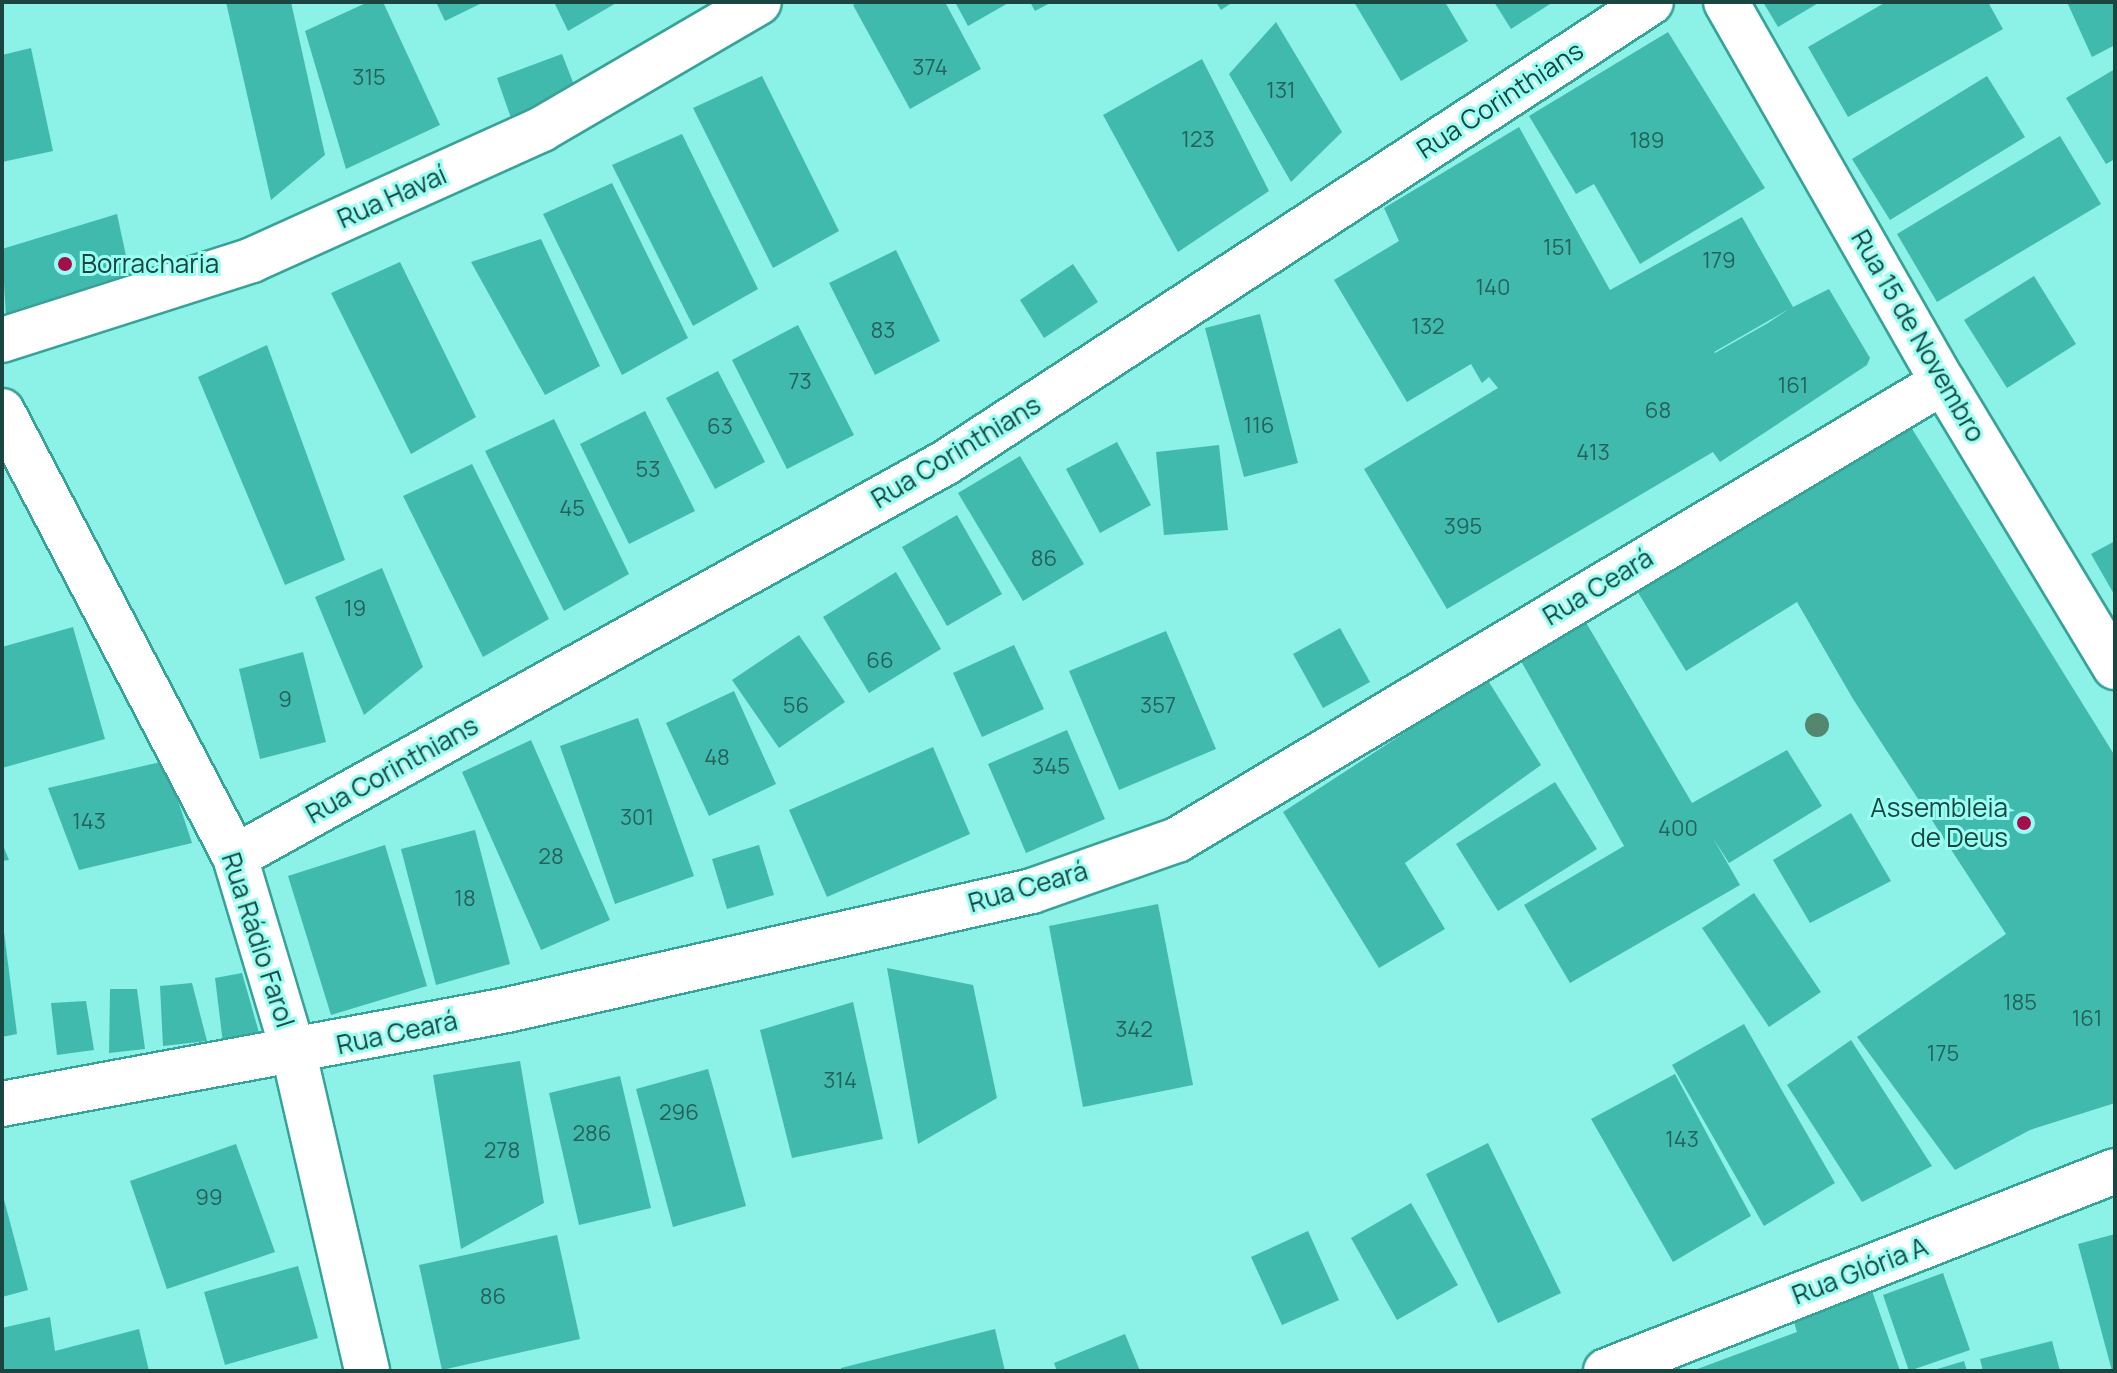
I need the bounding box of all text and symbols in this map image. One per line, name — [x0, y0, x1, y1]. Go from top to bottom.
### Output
street label: Rua Corinthians — [1411, 35, 1589, 165]
house number: 374 — [912, 55, 948, 81]
house number: 315 — [352, 65, 386, 91]
house number: 131 — [1266, 78, 1296, 104]
house number: 123 — [1181, 127, 1215, 153]
house number: 189 — [1629, 128, 1665, 154]
street label: Rua Havaí — [333, 159, 451, 235]
street label: Rua 15 de Novembro — [1845, 224, 1991, 448]
house number: 151 — [1543, 235, 1573, 261]
place label: Borracharia — [81, 248, 219, 280]
house number: 179 — [1702, 248, 1736, 274]
marker: Borracharia — [56, 255, 74, 273]
house number: 140 — [1476, 275, 1510, 301]
house number: 132 — [1411, 314, 1445, 340]
house number: 83 — [871, 318, 895, 344]
house number: 73 — [788, 369, 812, 395]
house number: 161 — [1778, 373, 1808, 399]
street label: Rua Corinthians — [866, 389, 1046, 515]
house number: 68 — [1645, 398, 1671, 424]
house number: 116 — [1244, 413, 1274, 439]
house number: 63 — [707, 414, 733, 440]
house number: 413 — [1576, 440, 1610, 466]
house number: 53 — [636, 457, 660, 483]
house number: 45 — [559, 496, 585, 522]
house number: 395 — [1444, 514, 1482, 540]
street label: Rua Ceará — [1537, 542, 1659, 632]
house number: 86 — [1031, 546, 1057, 572]
house number: 19 — [344, 596, 366, 622]
house number: 66 — [866, 648, 894, 674]
house number: 9 — [278, 687, 292, 713]
house number: 56 — [783, 693, 809, 719]
house number: 357 — [1140, 693, 1176, 719]
street label: Rua Corinthians — [301, 710, 483, 830]
house number: 48 — [704, 745, 730, 771]
house number: 345 — [1032, 754, 1070, 780]
place label: Assembleia de Deus — [1870, 792, 2008, 854]
house number: 301 — [620, 805, 654, 831]
house number: 143 — [72, 809, 106, 835]
marker: Assembleia de Deus — [2015, 814, 2033, 832]
house number: 400 — [1658, 816, 1698, 842]
house number: 28 — [538, 844, 564, 870]
street label: Rua Rádio Farol — [215, 849, 301, 1031]
street label: Rua Ceará — [965, 855, 1091, 919]
house number: 18 — [454, 886, 476, 912]
house number: 185 — [2003, 990, 2037, 1016]
street label: Rua Ceará — [334, 1005, 460, 1061]
house number: 161 — [2072, 1006, 2102, 1032]
house number: 342 — [1115, 1017, 1153, 1043]
house number: 175 — [1927, 1041, 1959, 1067]
house number: 314 — [823, 1068, 857, 1094]
house number: 296 — [659, 1100, 699, 1126]
house number: 286 — [573, 1121, 611, 1147]
house number: 143 — [1665, 1127, 1699, 1153]
house number: 278 — [484, 1138, 520, 1164]
house number: 99 — [195, 1185, 223, 1211]
street label: Rua Glória A — [1788, 1231, 1932, 1311]
house number: 86 — [480, 1284, 506, 1310]

